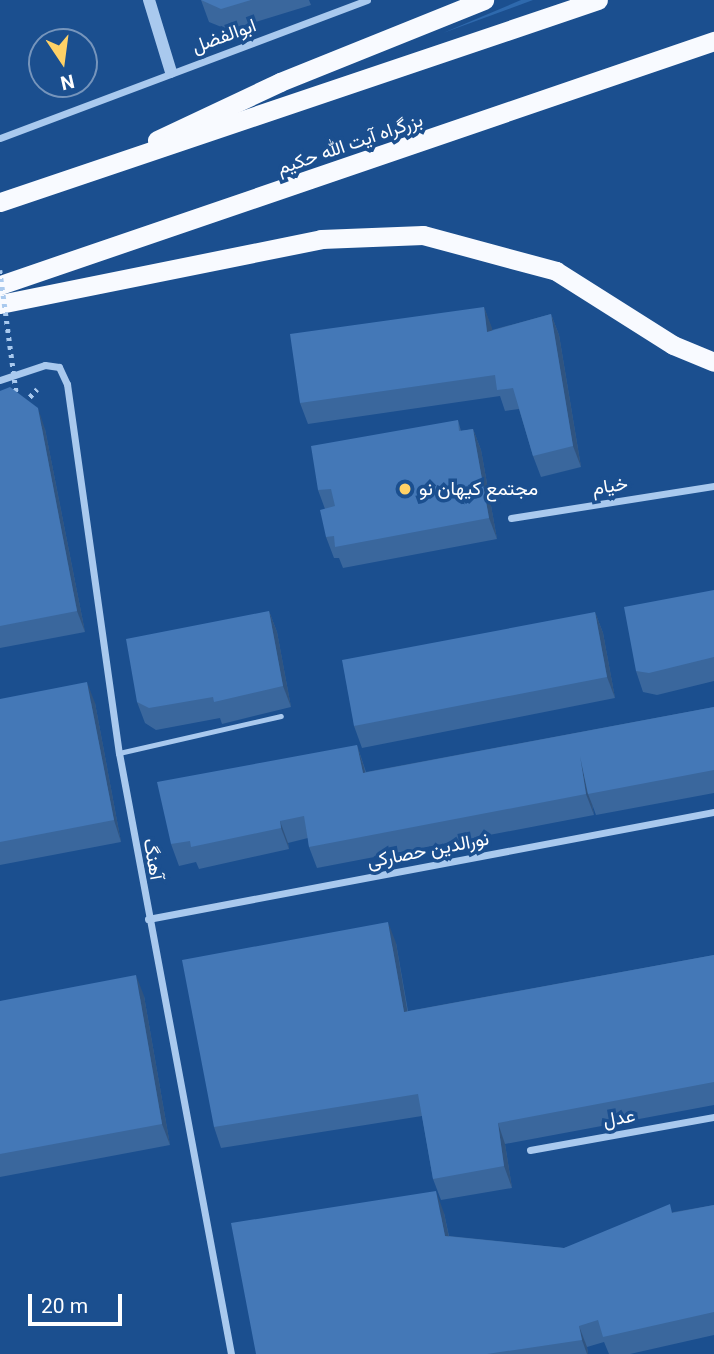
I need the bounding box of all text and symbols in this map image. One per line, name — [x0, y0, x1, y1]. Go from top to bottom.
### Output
street label: ابوالفضل — [189, 14, 259, 58]
north arrow — [28, 28, 98, 98]
text: N — [58, 69, 77, 95]
street label: بزرگراه آیت الله حکیم — [274, 108, 426, 180]
street label: خیام — [590, 472, 630, 500]
place label: مجتمع کیهان نو — [419, 478, 538, 500]
marker: مجتمع کیهان نو — [397, 481, 413, 497]
street label: نورالدین حصارکی — [365, 827, 491, 873]
street label: آهنگ — [138, 836, 168, 882]
street label: عدل — [601, 1104, 637, 1132]
scale bar — [32, 1280, 126, 1324]
text: 20 m — [41, 1294, 88, 1318]

